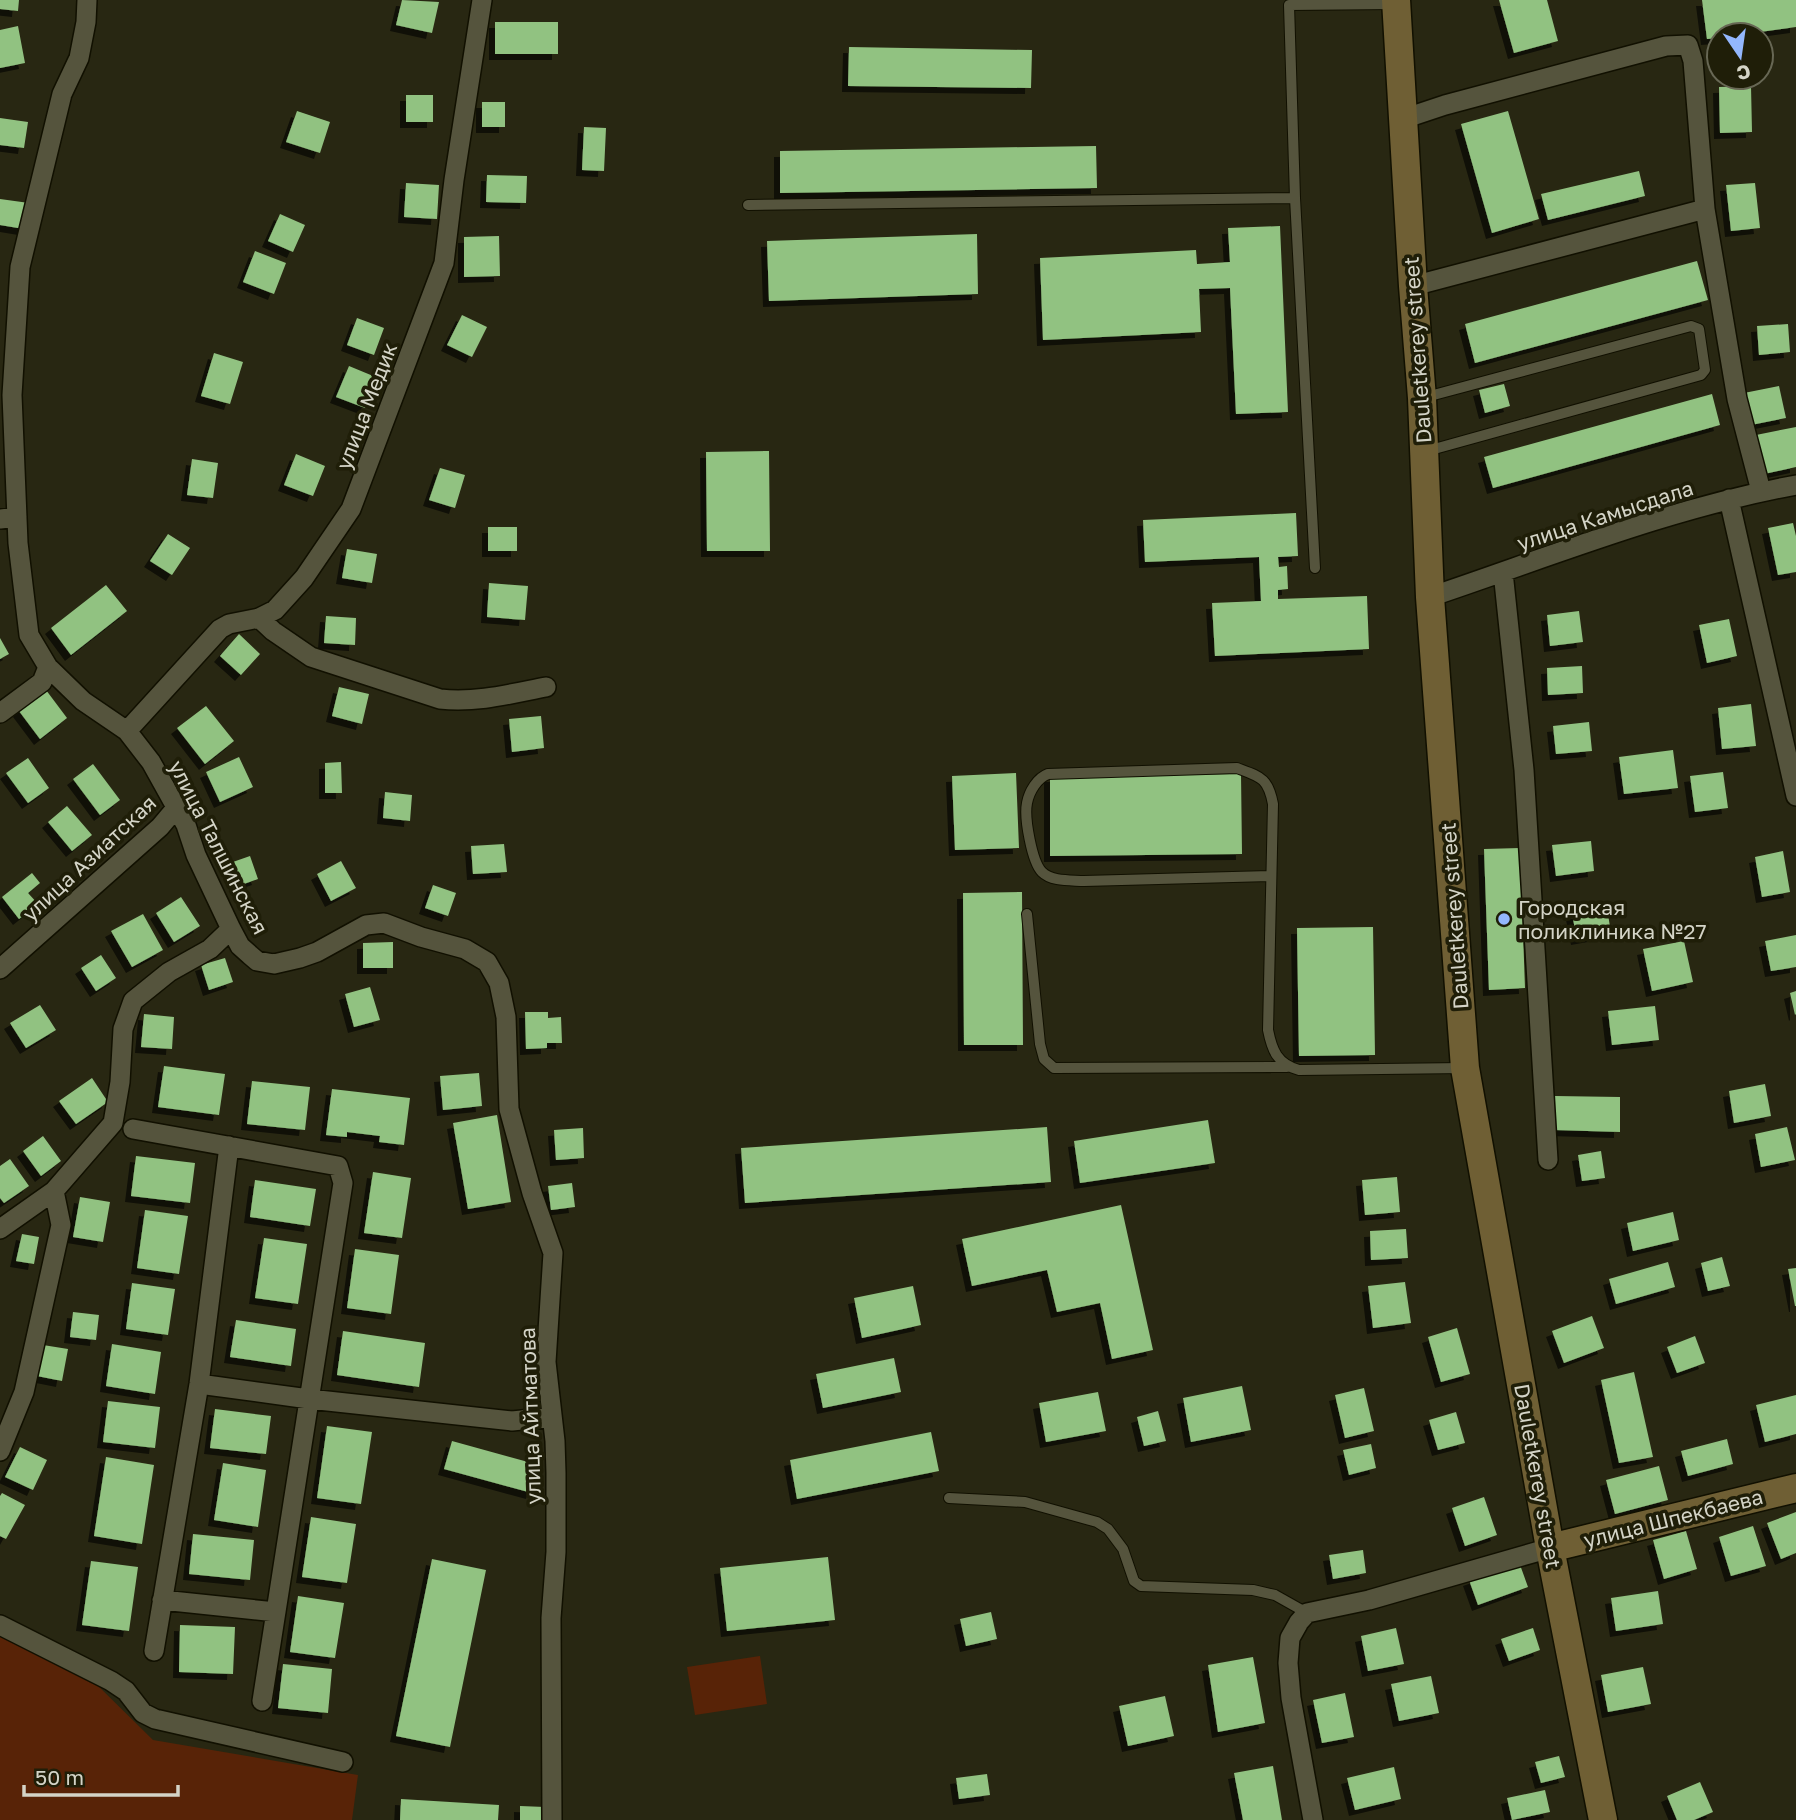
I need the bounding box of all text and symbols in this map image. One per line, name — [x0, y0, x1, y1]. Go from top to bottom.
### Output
north arrow — [1705, 21, 1775, 91]
text: С — [1735, 60, 1753, 86]
street label: Dauletkerey street — [1398, 256, 1436, 444]
street label: улица Медик — [330, 339, 402, 473]
street label: улица Камысдала — [1514, 474, 1696, 556]
street label: улица Талшинская — [164, 756, 274, 938]
street label: улица Азиатская — [17, 789, 161, 927]
street label: Dauletkerey street — [1435, 822, 1473, 1010]
place label: Городская поликлиника №27 — [1518, 894, 1707, 944]
marker: Городская поликлиника №27 — [1496, 911, 1512, 927]
street label: улица Айтматова — [514, 1327, 546, 1505]
street label: Dauletkerey street — [1509, 1382, 1567, 1570]
street label: улица Шпекбаева — [1581, 1483, 1765, 1553]
scale bar — [24, 1754, 178, 1798]
text: 50 m — [35, 1764, 84, 1790]

